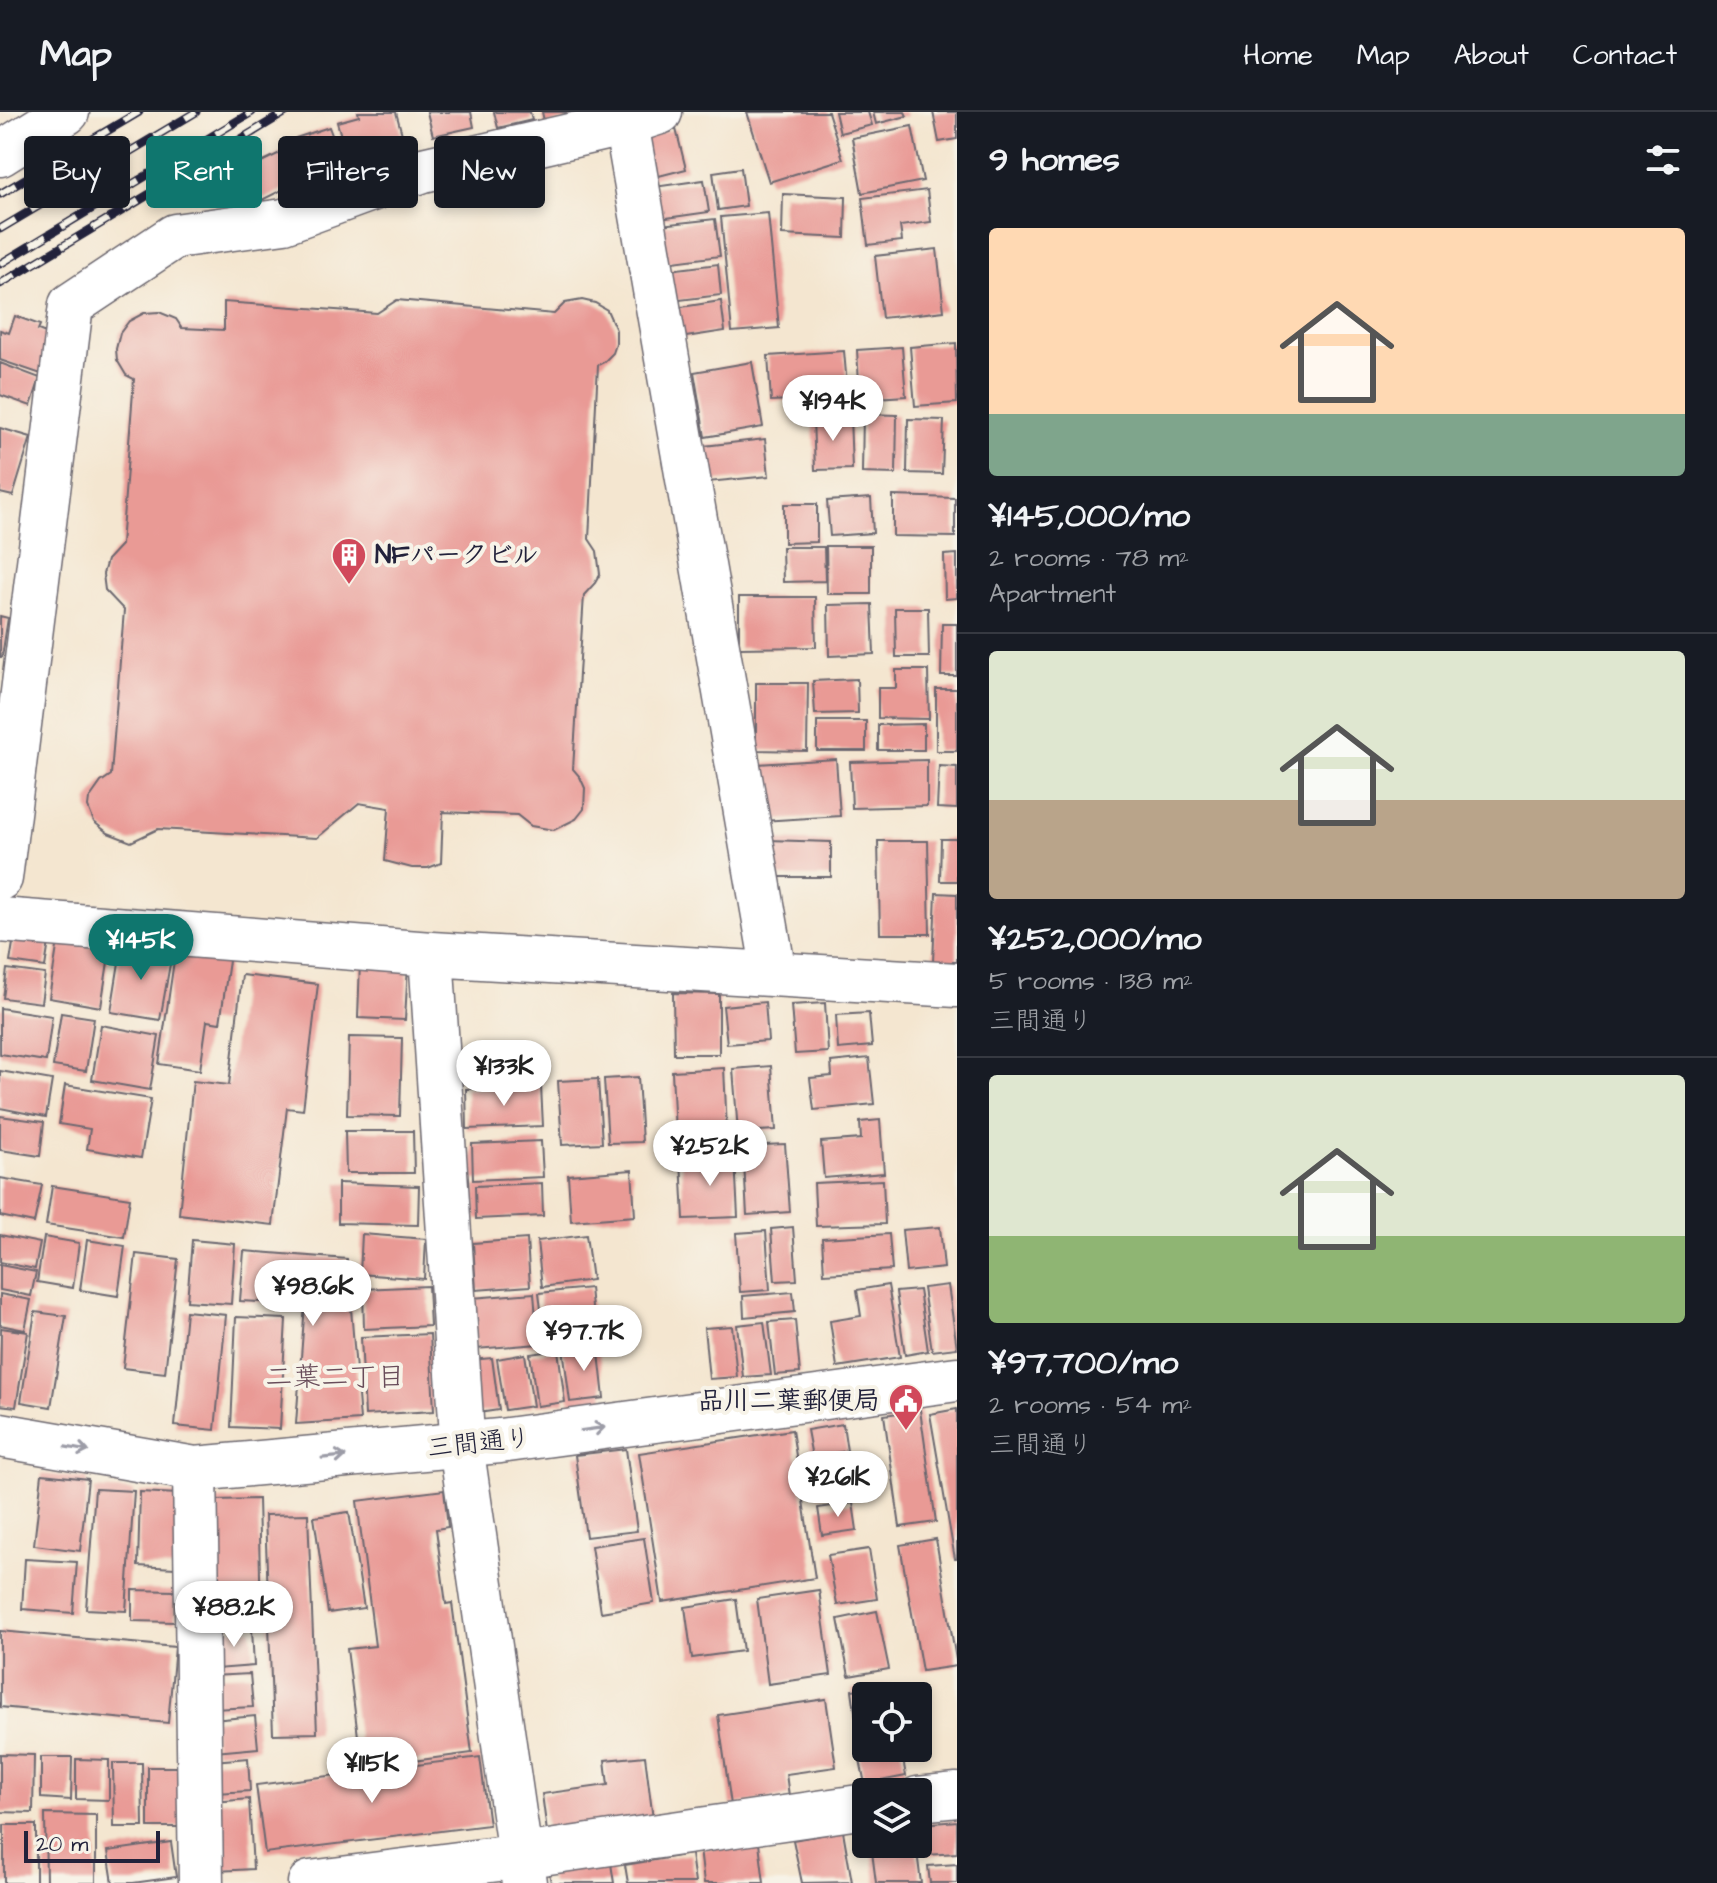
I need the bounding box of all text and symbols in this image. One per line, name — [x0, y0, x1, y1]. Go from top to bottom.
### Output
text: Map — [40, 29, 112, 81]
text: Home — [1243, 36, 1313, 75]
text: Map — [1357, 36, 1410, 75]
text: About — [1454, 36, 1529, 75]
text: Contact — [1573, 36, 1677, 75]
chip: Buy — [24, 136, 130, 208]
chip: Rent — [146, 136, 262, 208]
chip: Filters — [278, 136, 418, 208]
chip: New — [434, 136, 545, 208]
text: 9 homes — [989, 136, 1120, 184]
icon: filters — [1641, 138, 1685, 182]
icon: home — [1265, 280, 1409, 424]
pin: ¥194K — [777, 375, 889, 443]
text: ¥194K — [800, 383, 866, 419]
text: ¥145,000/mo — [989, 492, 1190, 540]
building icon: NFパークビル — [330, 536, 368, 586]
place label: NFパークビル — [375, 537, 539, 573]
text: 2 rooms · 78 m² — [989, 540, 1189, 576]
text: Apartment — [989, 576, 1116, 612]
icon: home — [1265, 703, 1409, 847]
pin: ¥145K — [85, 914, 197, 982]
text: ¥252,000/mo — [989, 915, 1202, 963]
text: ¥145K — [106, 922, 176, 958]
text: 5 rooms · 138 m² — [989, 963, 1193, 999]
text: 三間通り — [989, 1003, 1093, 1039]
pin: ¥133K — [448, 1040, 560, 1108]
text: ¥133K — [474, 1048, 534, 1084]
pin: ¥252K — [654, 1120, 766, 1188]
icon: home — [1265, 1127, 1409, 1271]
text: ¥252K — [671, 1128, 749, 1164]
pin: ¥98.6K — [248, 1260, 378, 1328]
text: ¥98.6K — [272, 1268, 354, 1304]
pin: ¥97.7K — [519, 1305, 649, 1373]
text: ¥97.7K — [544, 1313, 624, 1349]
text: ¥97,700/mo — [989, 1339, 1178, 1387]
district label: 二葉二丁目 — [265, 1358, 405, 1397]
public building icon: 品川二葉郵便局 — [887, 1382, 925, 1432]
place label: 品川二葉郵便局 — [698, 1383, 880, 1419]
text: 2 rooms · 54 m² — [989, 1387, 1192, 1423]
street label: 三間通り — [425, 1420, 533, 1466]
one-way arrow — [580, 1421, 605, 1436]
text: 三間通り — [989, 1427, 1093, 1463]
one-way arrow — [64, 1442, 89, 1457]
one-way arrow — [321, 1449, 347, 1464]
pin: ¥261K — [782, 1451, 894, 1519]
text: ¥261K — [806, 1459, 870, 1495]
pin: ¥88.2K — [169, 1581, 299, 1649]
text: ¥88.2K — [193, 1589, 275, 1625]
map controls — [852, 1682, 932, 1858]
button: locate — [852, 1682, 932, 1762]
pin: ¥115K — [316, 1737, 428, 1805]
text: ¥115K — [345, 1745, 399, 1781]
button: layers — [852, 1778, 932, 1858]
scale bar — [24, 1827, 160, 1863]
text: 20 m — [36, 1829, 88, 1860]

